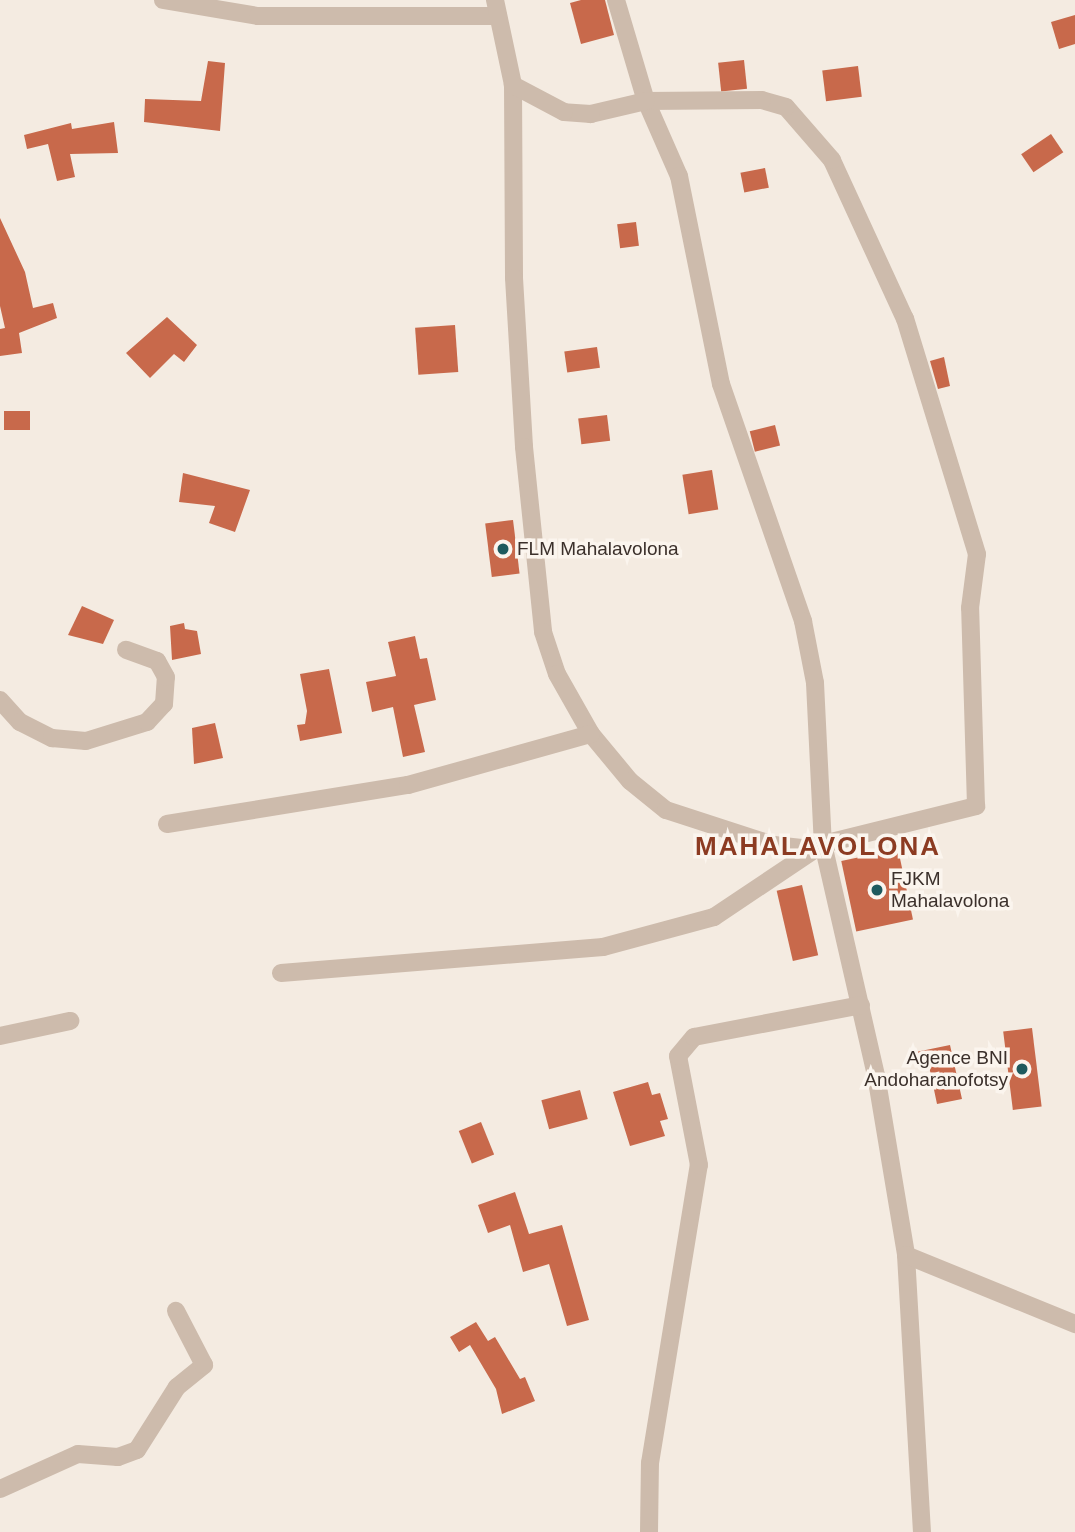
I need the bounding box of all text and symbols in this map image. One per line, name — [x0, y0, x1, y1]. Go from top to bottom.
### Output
place label: FLM Mahalavolona — [517, 538, 679, 560]
marker: FLM Mahalavolona — [495, 541, 511, 557]
district label: MAHALAVOLONA — [697, 831, 939, 863]
place label: FJKM Mahalavolona — [891, 868, 1009, 912]
marker: FJKM Mahalavolona — [869, 882, 885, 898]
place label: Agence BNI Andoharanofotsy — [864, 1047, 1008, 1091]
marker: Agence BNI Andoharanofotsy — [1014, 1061, 1030, 1077]

